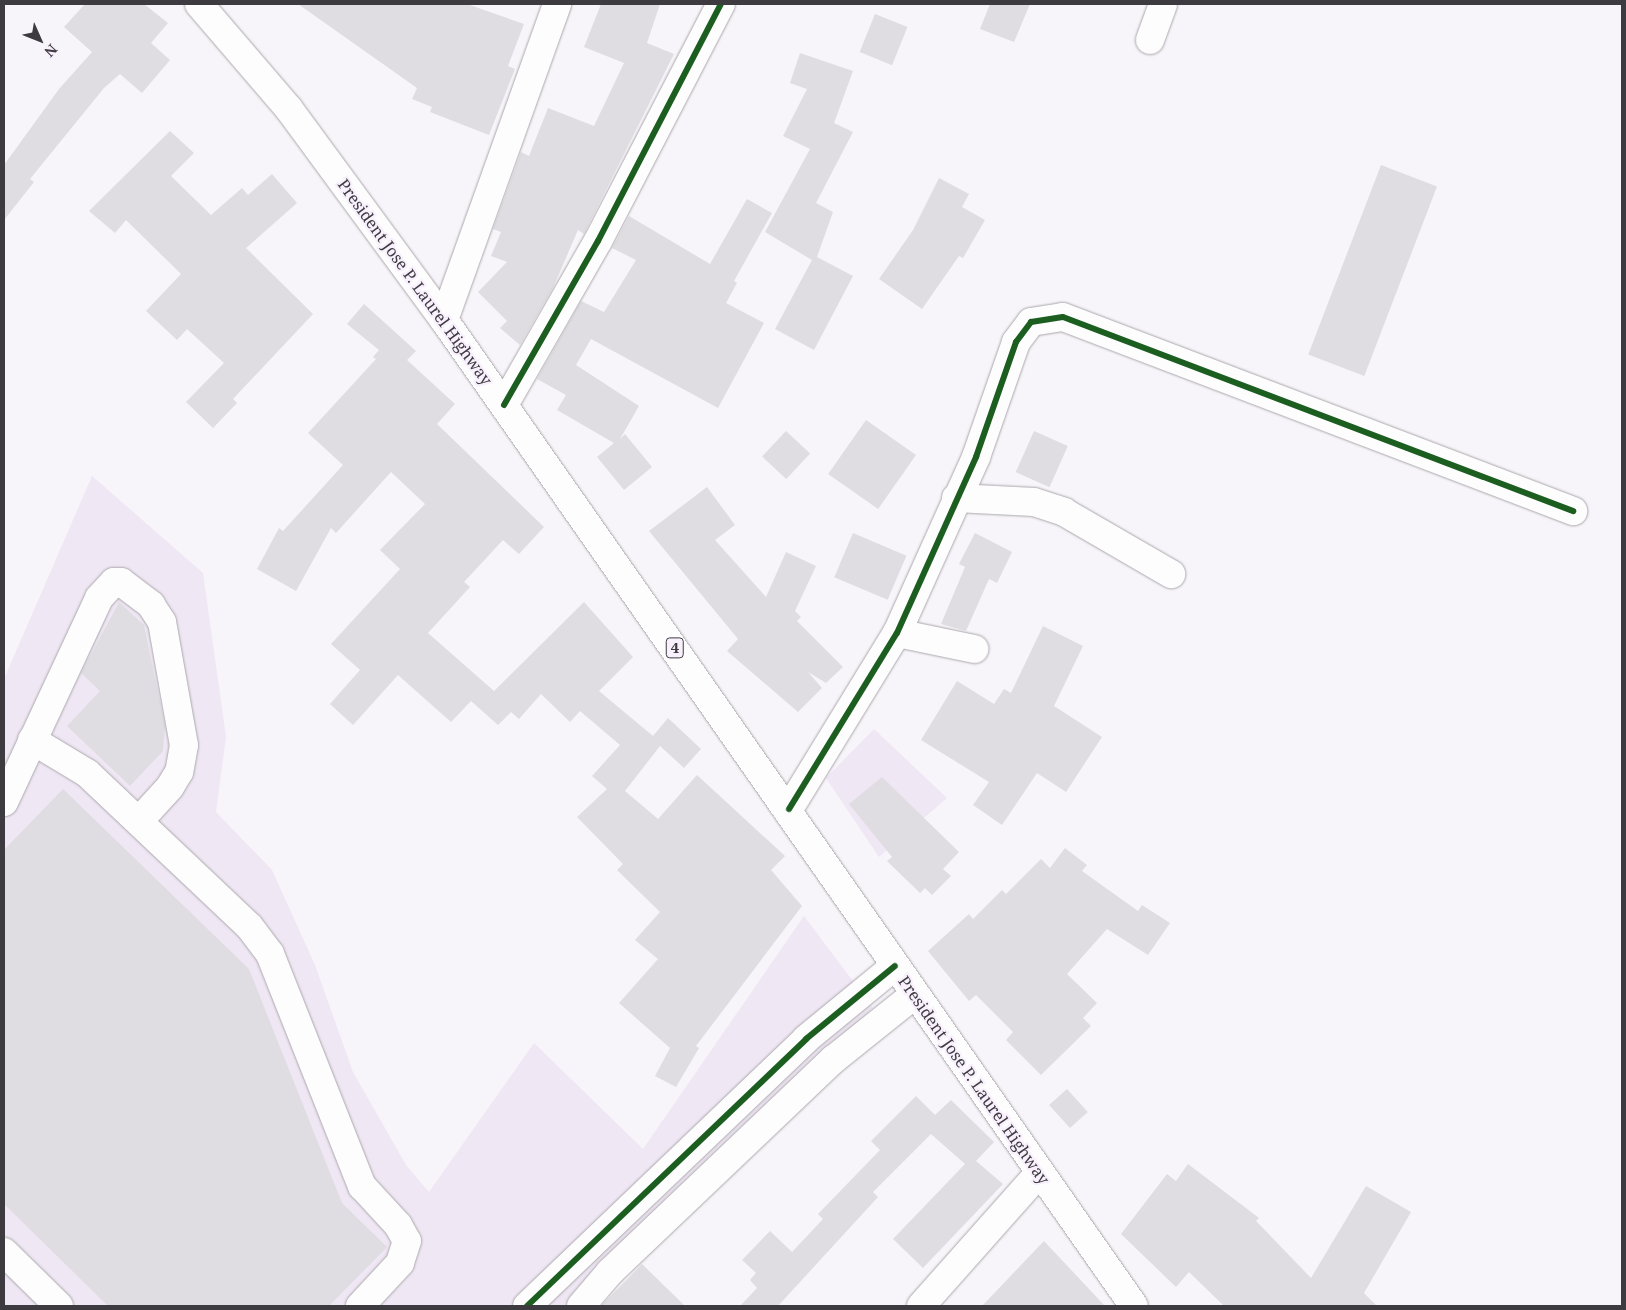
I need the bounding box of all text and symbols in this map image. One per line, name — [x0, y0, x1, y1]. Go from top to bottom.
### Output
north arrow — [15, 15, 65, 65]
text: N — [40, 40, 62, 61]
street label: President Jose P. Laurel Highway — [334, 175, 496, 389]
road number: 4 — [665, 636, 685, 660]
street label: President Jose P. Laurel Highway — [894, 972, 1054, 1188]

